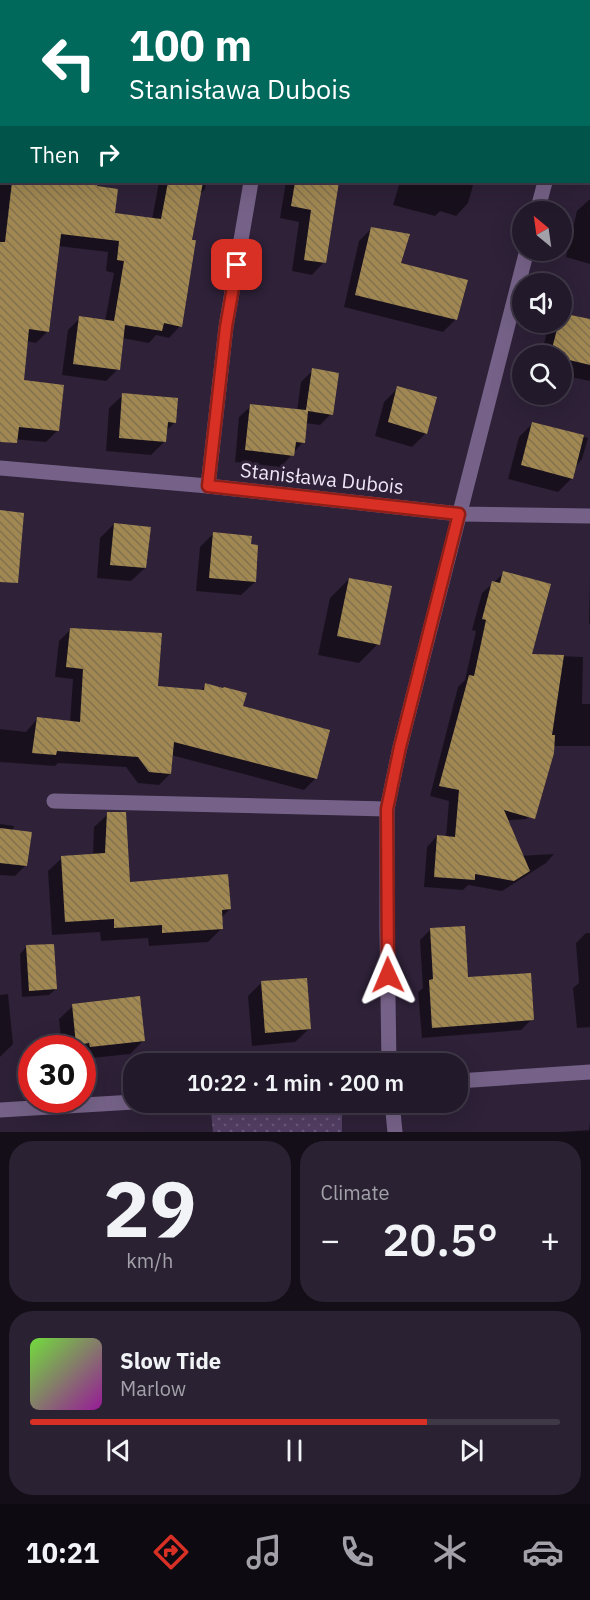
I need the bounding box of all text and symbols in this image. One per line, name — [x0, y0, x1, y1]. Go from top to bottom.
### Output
text: 100 m — [129, 18, 252, 73]
icon: left — [30, 24, 108, 102]
text: Stanisława Dubois — [129, 71, 351, 106]
icon: right — [92, 138, 125, 171]
text: Then — [30, 140, 80, 169]
north arrow — [512, 201, 572, 261]
map controls — [512, 201, 572, 405]
pin — [211, 239, 262, 290]
icon: arrive — [220, 248, 253, 281]
button: sound — [512, 273, 572, 333]
button: search — [512, 345, 572, 405]
street label: Stanisława Dubois — [239, 456, 405, 500]
position arrow — [356, 943, 420, 1007]
speed limit sign: 30 — [18, 1035, 96, 1113]
text: 10:22 · 1 min · 200 m — [187, 1068, 404, 1097]
text: 29 — [103, 1157, 197, 1258]
text: Climate — [321, 1179, 389, 1206]
text: 20.5° — [382, 1210, 498, 1268]
text: − — [321, 1218, 340, 1261]
text: + — [540, 1218, 560, 1261]
text: km/h — [126, 1247, 173, 1274]
text: Slow Tide — [120, 1346, 221, 1375]
text: Marlow — [120, 1375, 186, 1402]
icon: previous — [102, 1434, 135, 1467]
icon: pause — [278, 1434, 311, 1467]
icon: next — [455, 1434, 488, 1467]
icon: directions — [150, 1531, 192, 1573]
icon: music — [243, 1531, 285, 1573]
icon: phone — [336, 1531, 378, 1573]
icon: climate — [429, 1531, 471, 1573]
icon: car — [522, 1531, 564, 1573]
text: 10:21 — [26, 1535, 99, 1570]

